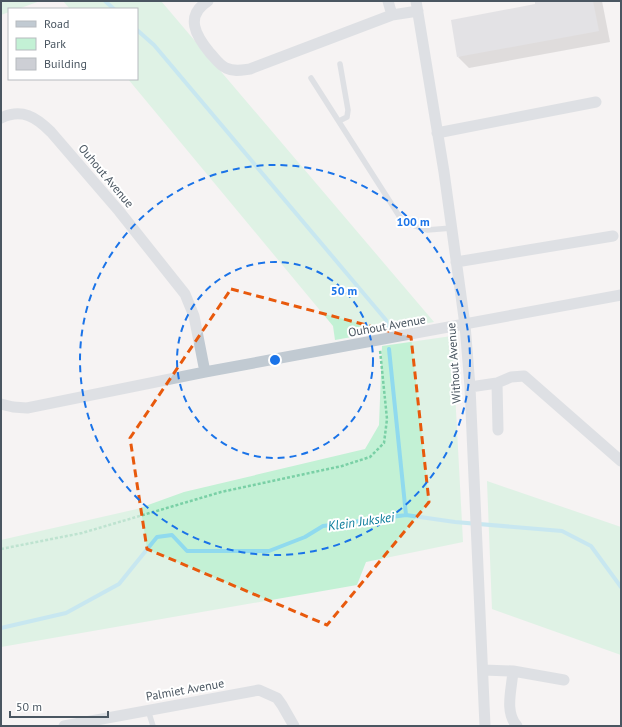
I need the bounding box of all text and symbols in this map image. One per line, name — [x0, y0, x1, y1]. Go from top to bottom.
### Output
legend — [8, 8, 138, 80]
text: Road — [44, 16, 69, 31]
text: Park — [44, 36, 66, 51]
text: Building — [44, 56, 87, 71]
street label: Ouhout Avenue — [75, 141, 137, 211]
text: 100 m — [396, 214, 430, 229]
text: 50 m — [331, 283, 357, 298]
street label: Ouhout Avenue — [347, 311, 427, 340]
street label: Without Avenue — [443, 322, 464, 404]
centre of rings — [268, 353, 282, 367]
water label: Klein Jukskei — [327, 508, 396, 535]
street label: Palmiet Avenue — [145, 675, 225, 704]
scale bar — [10, 693, 108, 719]
text: 50 m — [16, 699, 42, 714]

